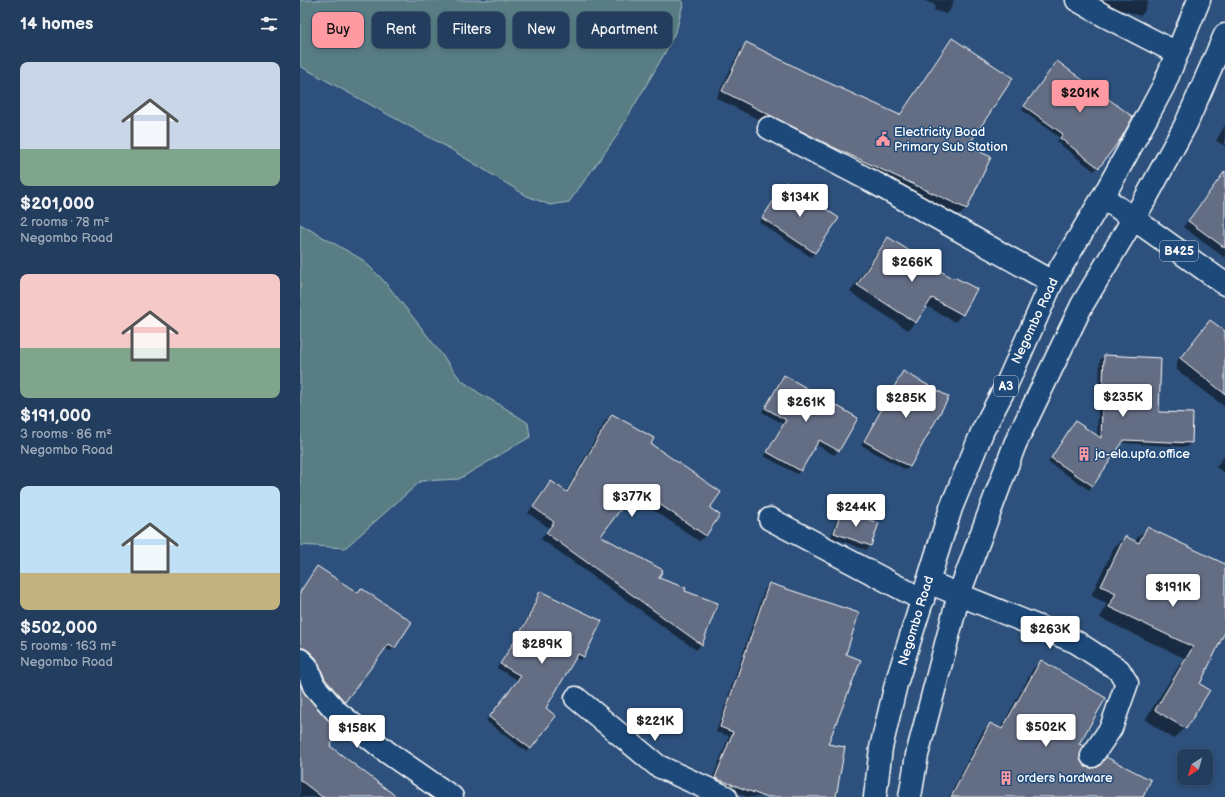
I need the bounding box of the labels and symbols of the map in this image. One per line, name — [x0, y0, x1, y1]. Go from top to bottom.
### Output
pin: $201K — [1052, 80, 1108, 114]
place label: Electricity Boad Primary Sub Station — [894, 124, 1008, 155]
public building icon: Electricity Boad Primary Sub Station — [875, 131, 891, 147]
pin: $134K — [772, 184, 828, 218]
road number: B425 — [1160, 241, 1198, 261]
pin: $266K — [884, 249, 940, 283]
street label: Negombo Road — [1008, 276, 1062, 366]
road number: A3 — [994, 376, 1018, 396]
pin: $235K — [1095, 384, 1151, 418]
pin: $285K — [878, 385, 934, 419]
pin: $261K — [778, 389, 834, 423]
building icon: ja-ela.upfa.office — [1076, 446, 1092, 462]
place label: ja-ela.upfa.office — [1094, 446, 1190, 462]
pin: $377K — [604, 484, 660, 518]
pin: $244K — [828, 494, 884, 528]
street label: Negombo Road — [895, 574, 937, 668]
pin: $191K — [1145, 574, 1201, 608]
pin: $263K — [1022, 616, 1078, 650]
pin: $289K — [514, 631, 570, 665]
pin: $221K — [627, 708, 683, 742]
pin: $502K — [1018, 714, 1074, 748]
pin: $158K — [329, 715, 385, 749]
north arrow — [1177, 749, 1213, 785]
building icon: orders hardware — [998, 770, 1014, 786]
place label: orders hardware — [1017, 770, 1113, 786]

